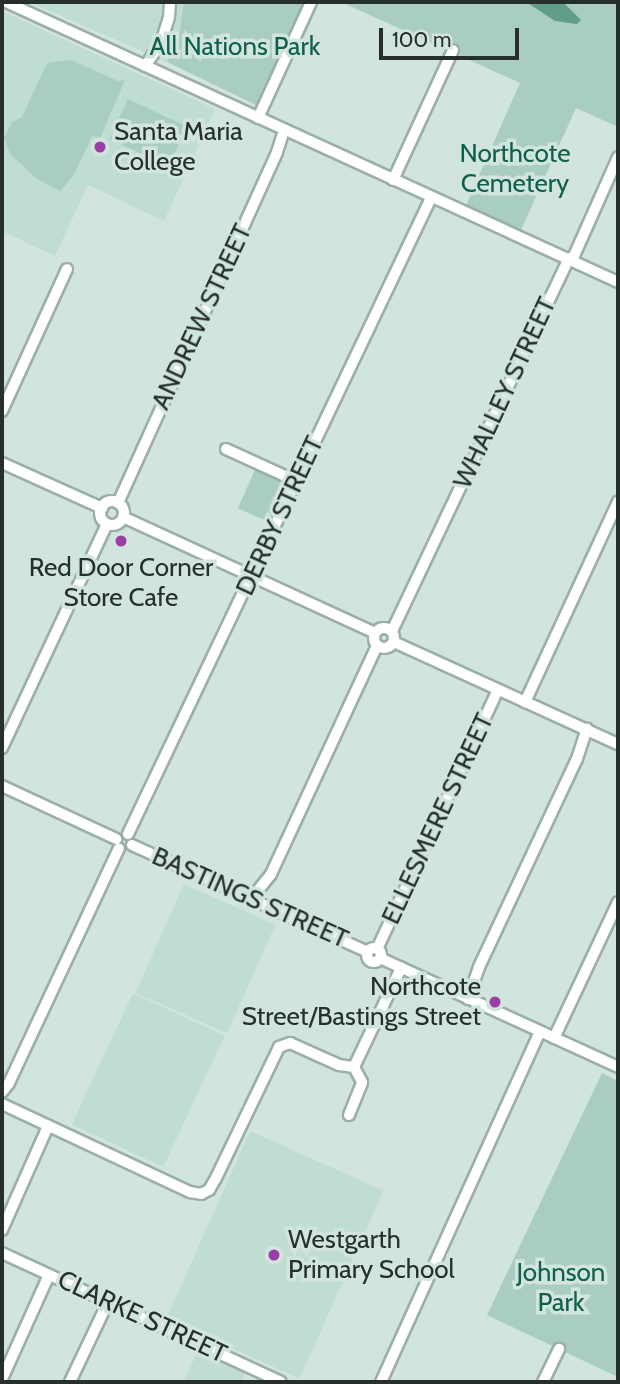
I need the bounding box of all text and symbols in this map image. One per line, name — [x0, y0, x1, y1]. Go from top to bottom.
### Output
scale bar — [382, 14, 522, 58]
text: 100 m — [392, 27, 451, 52]
park label: All Nations Park — [150, 31, 320, 63]
place label: Santa Maria College — [114, 116, 243, 178]
park label: Northcote Cemetery — [459, 138, 571, 200]
marker: Santa Maria College — [92, 139, 108, 155]
street label: ANDREW STREET — [145, 219, 259, 415]
street label: WHALLEY STREET — [447, 292, 563, 494]
street label: DERBY STREET — [230, 432, 330, 600]
marker: Red Door Corner Store Cafe — [113, 533, 129, 549]
place label: Red Door Corner Store Cafe — [29, 552, 213, 614]
street label: ELLESMERE STREET — [376, 709, 500, 929]
street label: BASTINGS STREET — [147, 841, 353, 955]
place label: Northcote Street/Bastings Street — [242, 971, 481, 1032]
marker: Northcote Street/Bastings Street — [487, 994, 503, 1010]
place label: Westgarth Primary School — [288, 1224, 455, 1286]
marker: Westgarth Primary School — [266, 1247, 282, 1263]
park label: Johnson Park — [517, 1257, 605, 1318]
street label: CLARKE STREET — [52, 1264, 232, 1370]

